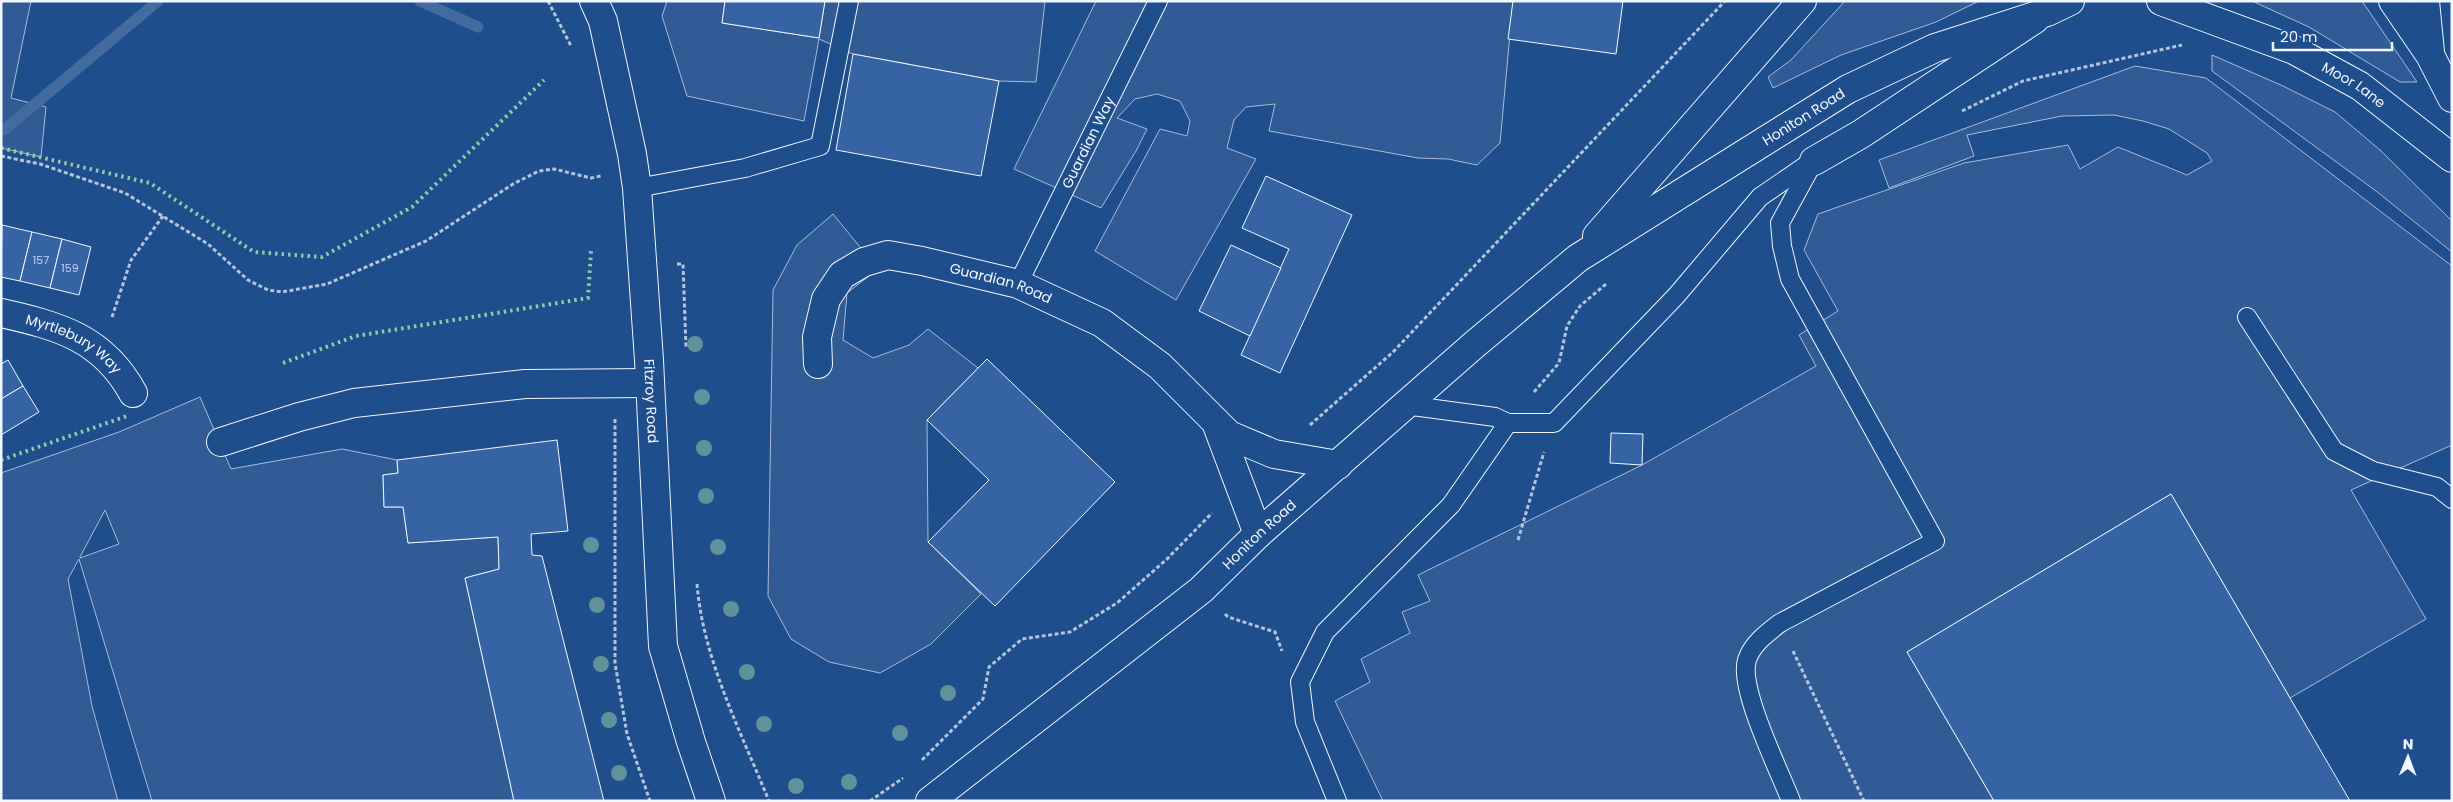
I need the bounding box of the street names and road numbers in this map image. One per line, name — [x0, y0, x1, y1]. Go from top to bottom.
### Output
street label: Moor Lane — [2318, 57, 2390, 113]
street label: Honiton Road — [1758, 83, 1849, 150]
street label: Guardian Way — [1057, 93, 1119, 192]
street label: Guardian Road — [948, 258, 1055, 308]
street label: Myrtlebury Way — [23, 309, 127, 378]
street label: Fitzroy Road — [639, 359, 663, 444]
street label: Honiton Road — [1218, 495, 1301, 574]

